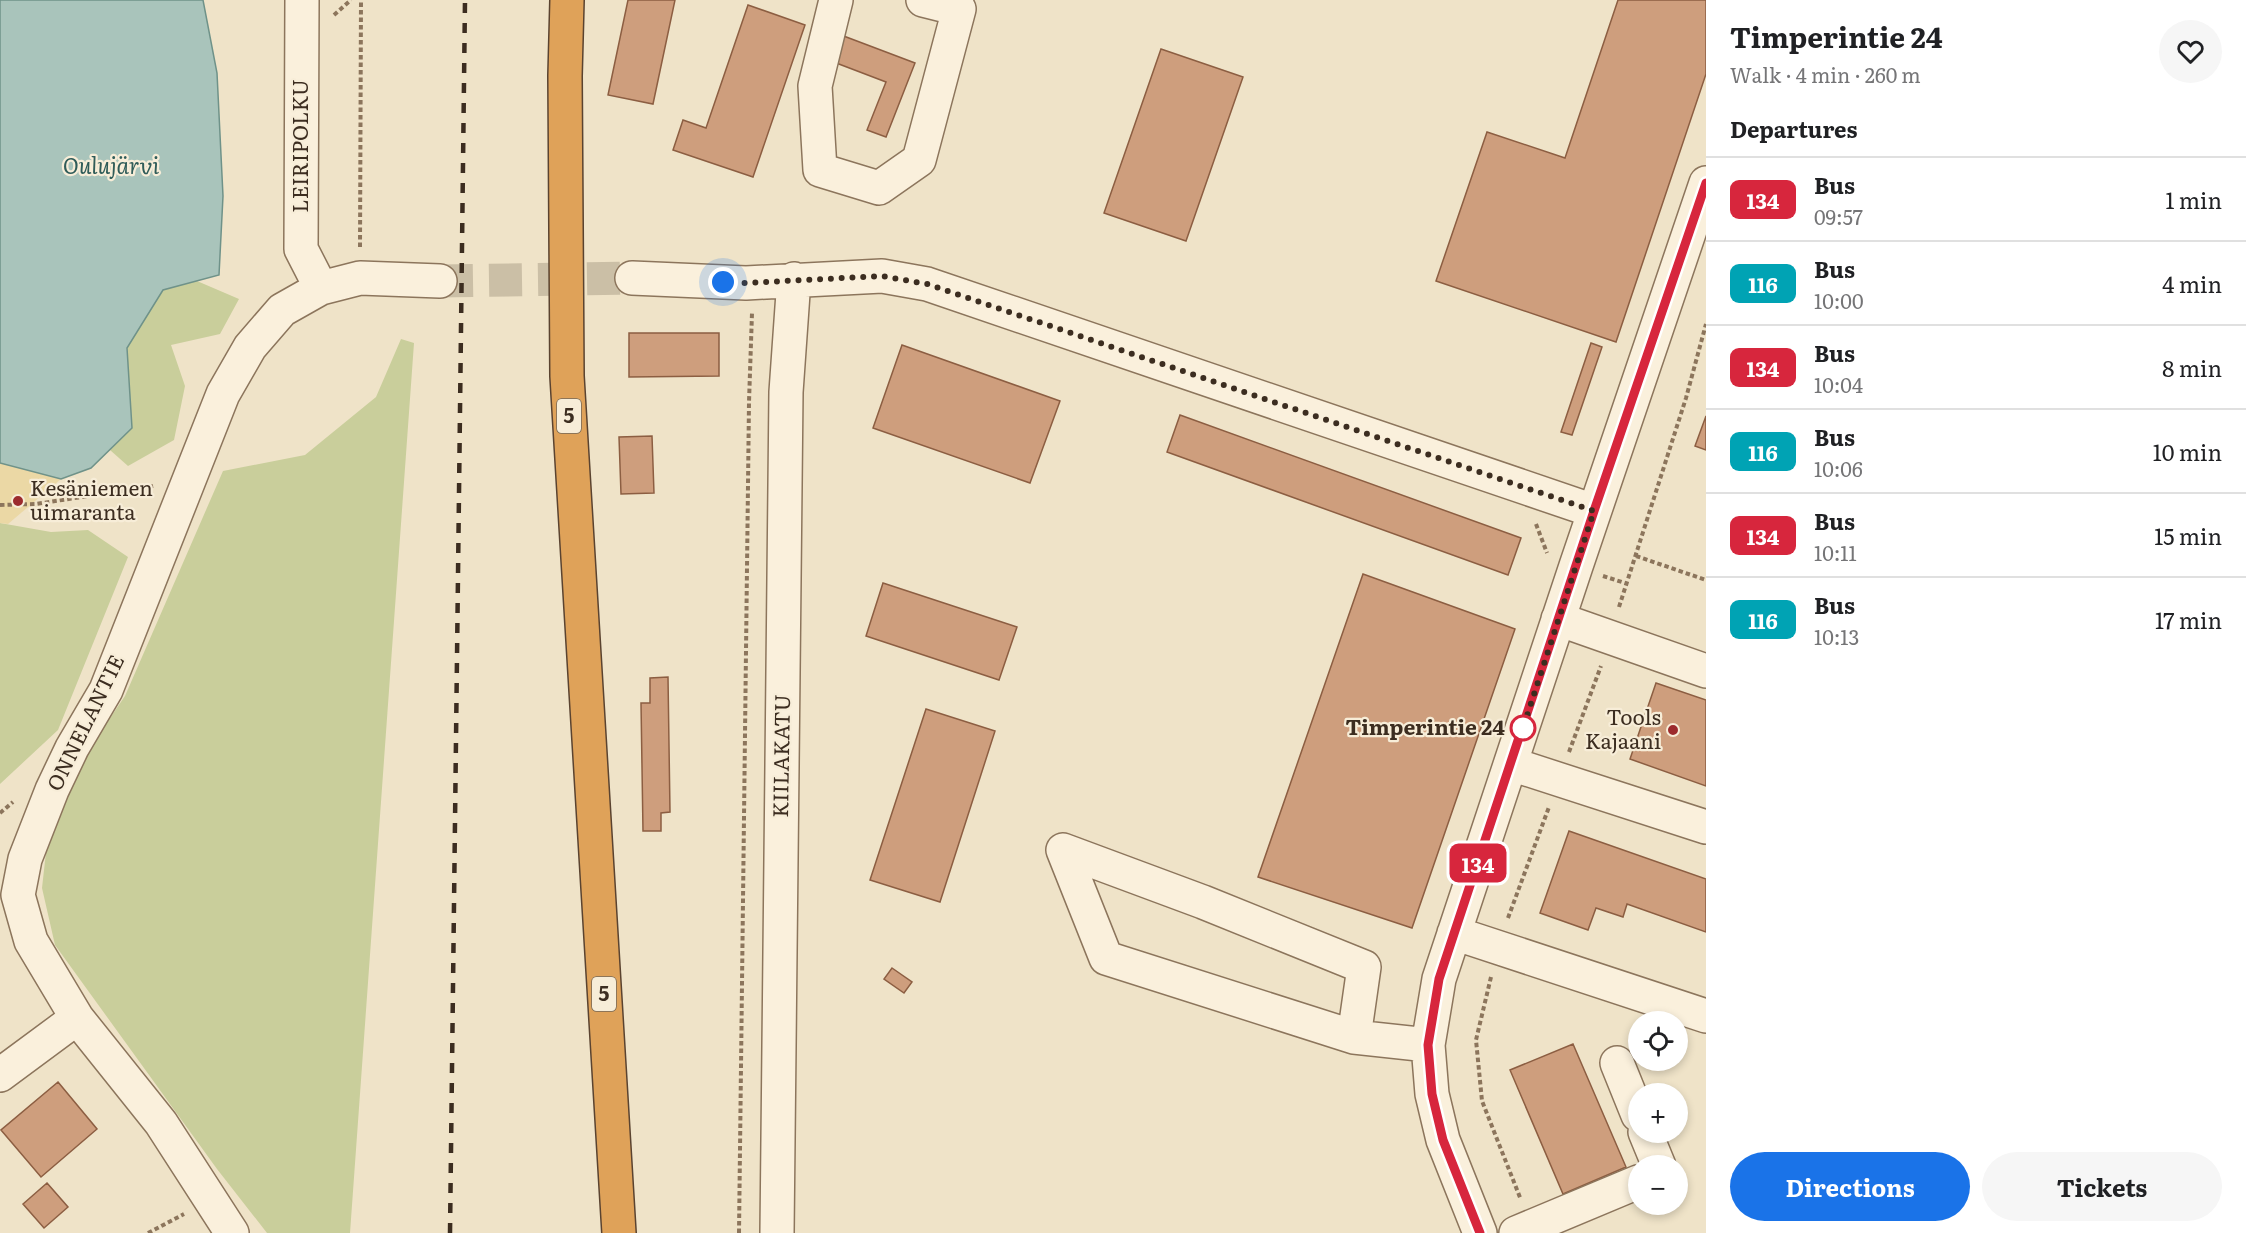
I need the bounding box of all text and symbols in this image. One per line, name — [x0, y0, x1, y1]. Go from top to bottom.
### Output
text: Timperintie 24 — [1730, 15, 1943, 57]
button: heart — [2159, 20, 2222, 83]
text: Walk · 4 min · 260 m — [1730, 59, 1921, 89]
street label: LEIRIPOLKU — [283, 79, 314, 213]
text: Departures — [1730, 112, 1857, 145]
water label: Oulujärvi — [63, 148, 160, 181]
text: Bus — [1814, 168, 1855, 201]
text: 1 min — [2165, 183, 2222, 216]
text: 134 — [1746, 184, 1780, 215]
text: 09:57 — [1814, 201, 1863, 231]
text: Bus — [1814, 252, 1855, 285]
your location — [708, 267, 738, 297]
text: 4 min — [2162, 267, 2222, 300]
text: 116 — [1748, 268, 1778, 299]
text: 10:00 — [1814, 285, 1863, 315]
text: Bus — [1814, 336, 1855, 369]
text: 8 min — [2162, 351, 2222, 384]
text: 134 — [1746, 352, 1780, 383]
text: 10:04 — [1814, 369, 1863, 399]
road number: 5 — [557, 399, 581, 433]
text: Bus — [1814, 420, 1855, 453]
text: 10 min — [2153, 435, 2222, 468]
text: 116 — [1748, 436, 1778, 467]
text: 10:06 — [1814, 453, 1863, 483]
place label: Kesäniemen uimaranta — [30, 471, 153, 526]
marker: Kesäniemen uimaranta — [11, 494, 25, 508]
text: Bus — [1814, 504, 1855, 537]
text: 15 min — [2154, 519, 2222, 552]
text: 134 — [1746, 520, 1780, 551]
text: 10:11 — [1814, 537, 1857, 567]
text: Bus — [1814, 588, 1855, 621]
text: 17 min — [2155, 603, 2222, 636]
text: 116 — [1748, 604, 1778, 635]
text: 10:13 — [1814, 621, 1859, 651]
street label: ONNELANTIE — [37, 649, 130, 795]
street label: KIILAKATU — [763, 694, 796, 818]
place label: Tools Kajaani — [1585, 700, 1661, 755]
place label: Timperintie 24 — [1346, 710, 1505, 741]
marker: Timperintie 24 — [1510, 715, 1536, 741]
marker: Tools Kajaani — [1666, 723, 1680, 737]
line badge: 134 — [1444, 844, 1512, 882]
text: 134 — [1461, 848, 1495, 879]
road number: 5 — [592, 977, 616, 1011]
map controls — [1628, 1011, 1688, 1215]
button: locate — [1628, 1011, 1688, 1071]
button: + — [1628, 1083, 1688, 1143]
button: Directions — [1730, 1152, 1970, 1221]
button: Tickets — [1982, 1152, 2222, 1221]
button: − — [1628, 1155, 1688, 1215]

